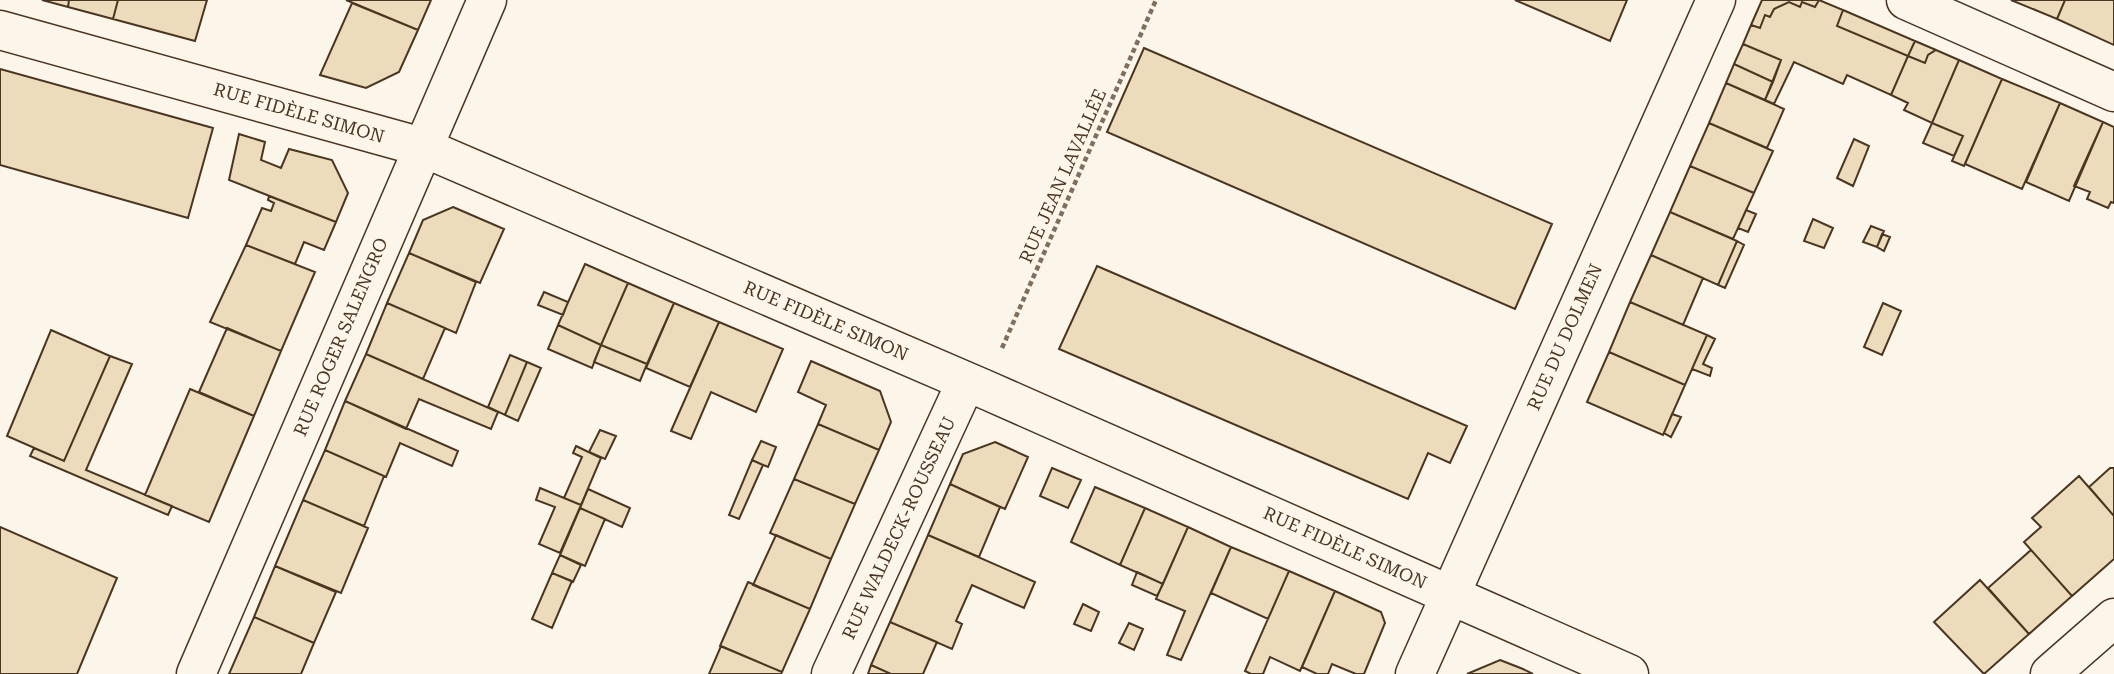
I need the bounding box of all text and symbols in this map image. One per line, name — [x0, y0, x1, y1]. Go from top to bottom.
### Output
street label: RUE FIDÈLE SIMON — [211, 78, 387, 147]
street label: RUE JEAN LAVALLÉE — [1015, 86, 1110, 266]
street label: RUE ROGER SALENGRO — [289, 235, 392, 439]
street label: RUE DU DOLMEN — [1523, 260, 1606, 413]
street label: RUE FIDÈLE SIMON — [741, 276, 912, 365]
street label: RUE WALDECK-ROUSSEAU — [838, 413, 959, 642]
street label: RUE FIDÈLE SIMON — [1260, 502, 1430, 593]

